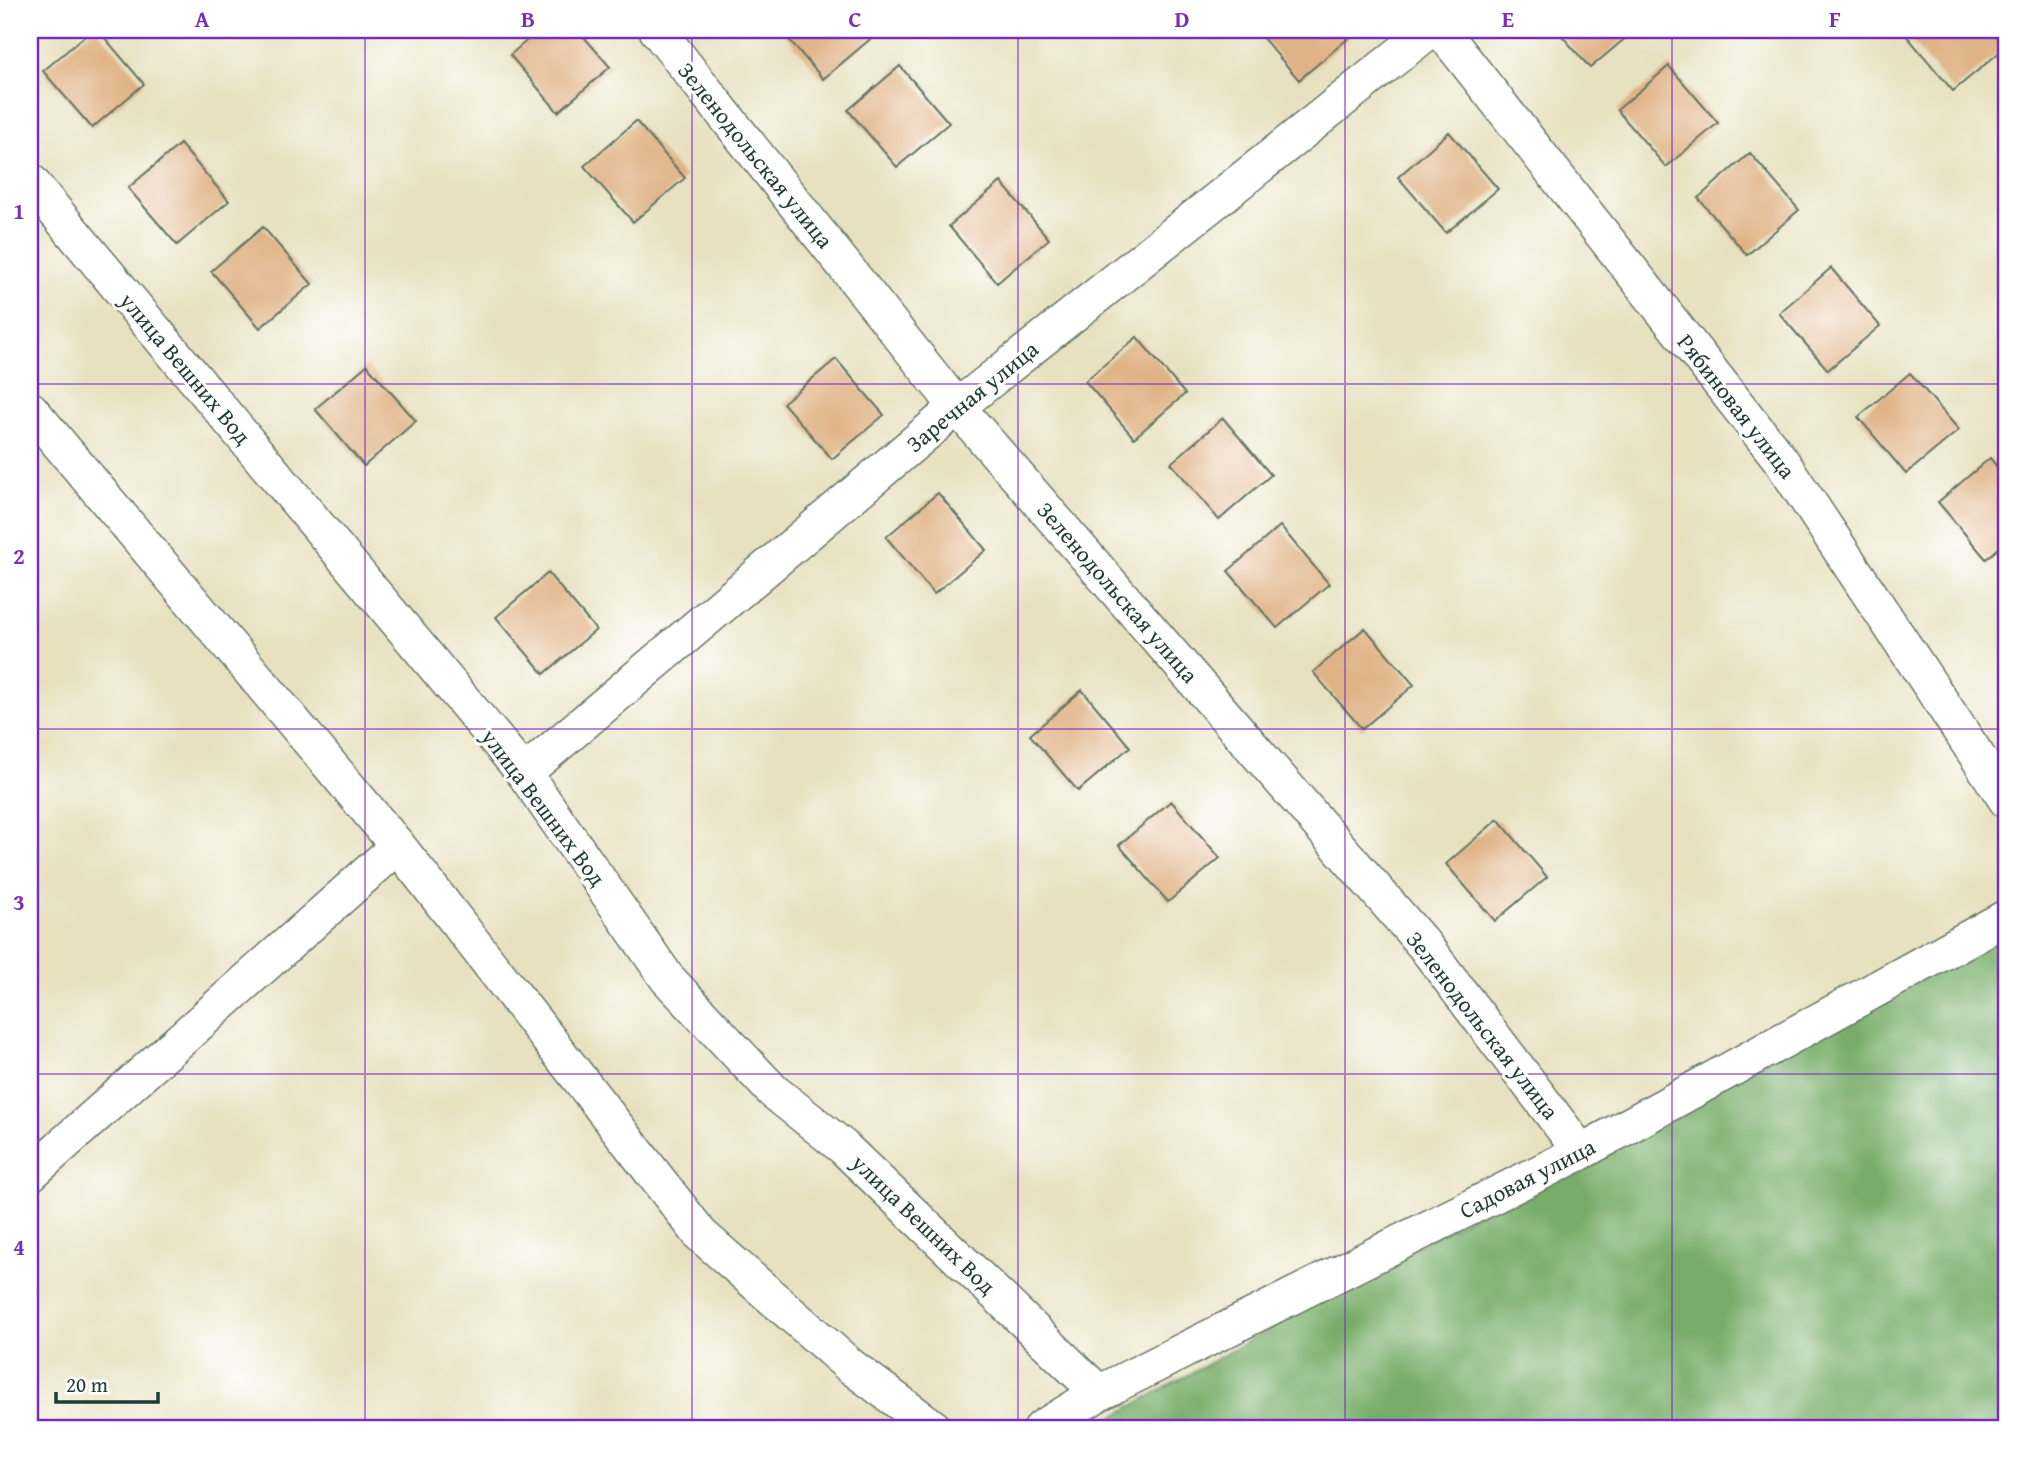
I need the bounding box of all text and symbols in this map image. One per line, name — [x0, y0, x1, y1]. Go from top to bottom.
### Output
text: A — [195, 2, 210, 35]
text: B — [521, 2, 535, 35]
text: C — [848, 2, 862, 35]
text: D — [1175, 2, 1190, 35]
text: E — [1502, 2, 1514, 35]
text: F — [1829, 2, 1841, 35]
street label: Зеленодольская улица — [671, 55, 842, 255]
text: 1 — [13, 194, 25, 227]
street label: улица Вешних Вод — [112, 284, 260, 452]
street label: Рябиновая улица — [1670, 327, 1804, 485]
street label: Заречная улица — [899, 332, 1045, 460]
street label: Зеленодольская улица — [1030, 494, 1206, 690]
text: 2 — [13, 539, 25, 572]
street label: улица Вешних Вод — [473, 721, 614, 893]
text: 3 — [13, 885, 25, 918]
street label: Зеленодольская улица — [1399, 924, 1567, 1126]
street label: Садовая улица — [1453, 1130, 1601, 1226]
street label: улица Вешних Вод — [844, 1146, 1004, 1302]
text: 4 — [13, 1230, 25, 1263]
scale bar — [56, 1360, 158, 1404]
text: 20 m — [66, 1369, 108, 1400]

